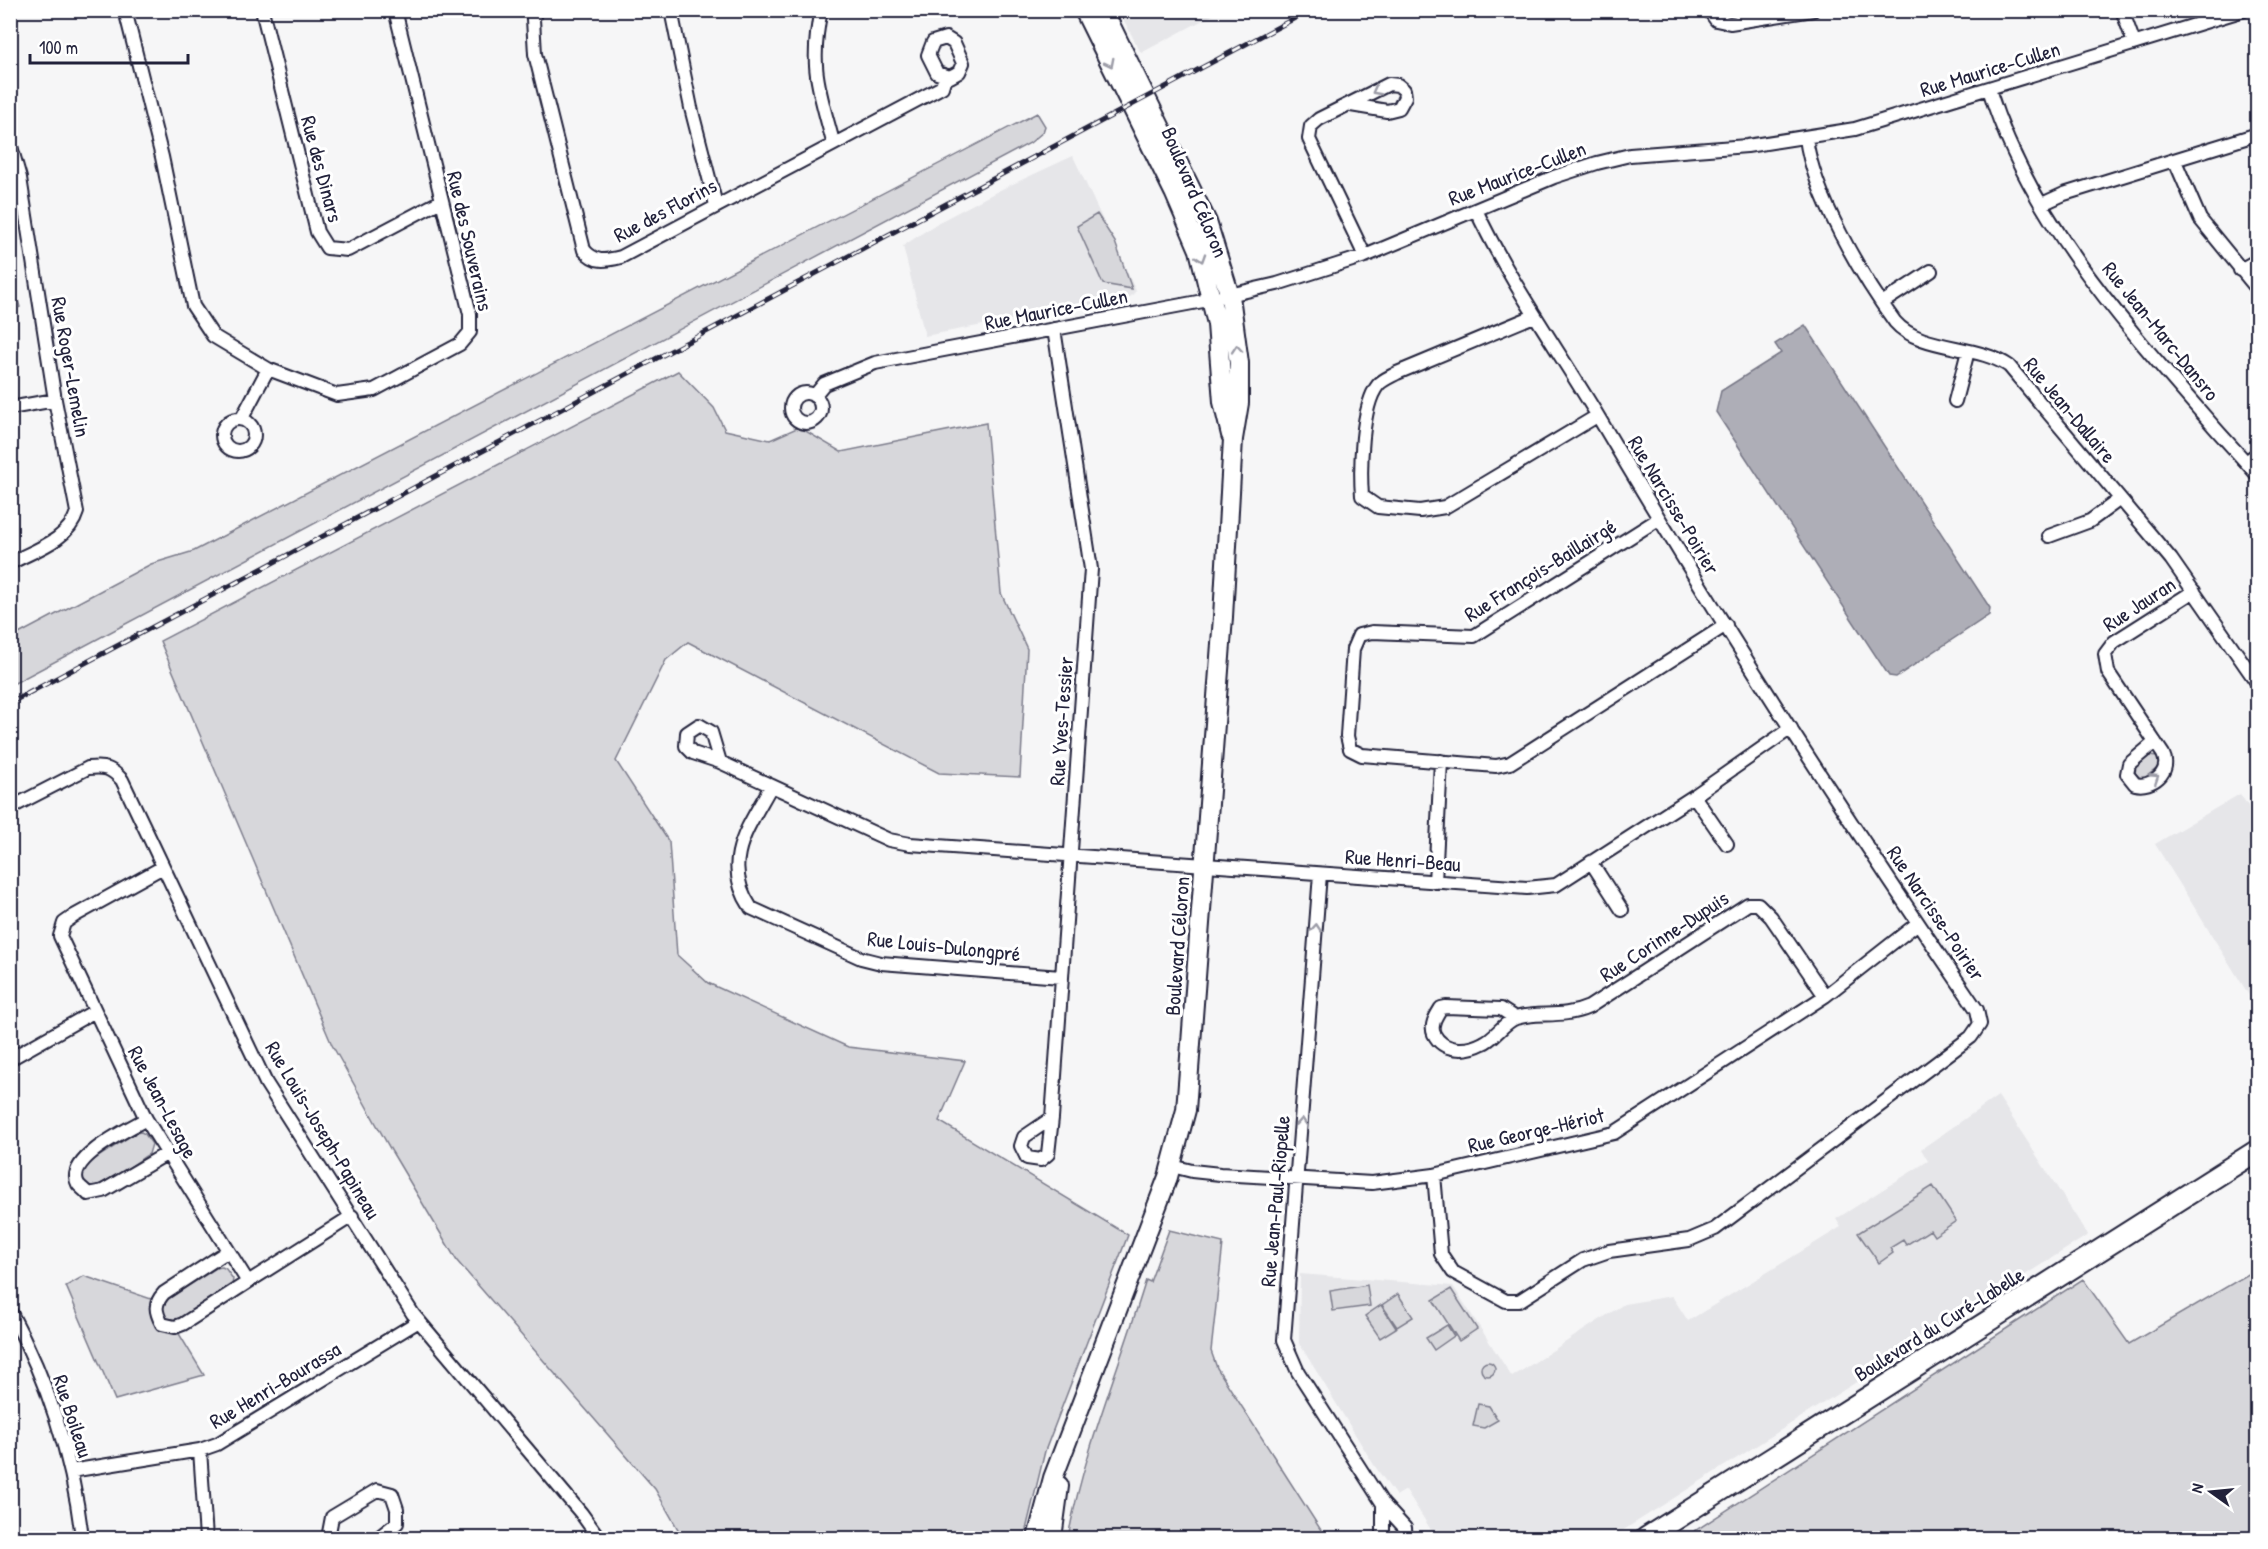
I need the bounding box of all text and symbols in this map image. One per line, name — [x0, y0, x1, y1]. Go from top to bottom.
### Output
scale bar — [30, 27, 188, 65]
street label: Rue Maurice-Cullen — [1917, 34, 2063, 104]
text: 100 m — [39, 35, 78, 60]
one-way arrow — [1103, 56, 1114, 67]
one-way arrow — [1371, 84, 1382, 96]
street label: Rue des Dinars — [294, 113, 350, 225]
street label: Boulevard Céloron — [1154, 122, 1236, 262]
street label: Rue Maurice-Cullen — [1444, 134, 1590, 212]
street label: Rue des Souverains — [440, 168, 500, 314]
street label: Rue des Florins — [608, 171, 722, 249]
one-way arrow — [1194, 252, 1206, 263]
street label: Rue Jean-Marc-Dansro — [2096, 255, 2226, 407]
street label: Rue Maurice-Cullen — [982, 281, 1130, 337]
street label: Rue Roger-Lemelin — [44, 295, 98, 439]
one-way arrow — [1231, 344, 1244, 353]
street label: Rue Jean-Dallaire — [2017, 351, 2123, 469]
street label: Rue Narcisse-Poirier — [1621, 430, 1727, 580]
street label: Rue François-Baillairgé — [1459, 512, 1621, 628]
street label: Rue Jauran — [2097, 570, 2181, 638]
street label: Rue Yves-Tessier — [1042, 656, 1080, 786]
one-way arrow — [2148, 775, 2159, 786]
street label: Rue Narcisse-Poirier — [1880, 840, 1992, 986]
street label: Rue Henri-Beau — [1344, 841, 1462, 879]
street label: Boulevard Céloron — [1158, 876, 1196, 1016]
street label: Rue Corinne-Dupuis — [1594, 883, 1734, 989]
one-way arrow — [1309, 923, 1322, 932]
street label: Rue Louis-Dulongpré — [866, 924, 1022, 968]
street label: Rue Louis-Joseph-Papineau — [258, 1036, 388, 1225]
street label: Rue Jean-Lesage — [121, 1041, 205, 1163]
street label: Rue George-Hériot — [1465, 1100, 1608, 1160]
street label: Rue Jean-Paul-Riopelle — [1253, 1114, 1297, 1288]
one-way arrow — [1295, 1118, 1308, 1127]
street label: Boulevard du Curé-Labelle — [1848, 1260, 2030, 1388]
street label: Rue Henri-Bourassa — [204, 1334, 346, 1436]
street label: Rue Boileau — [46, 1371, 100, 1462]
north arrow — [2181, 1462, 2241, 1522]
text: N — [2185, 1481, 2208, 1495]

